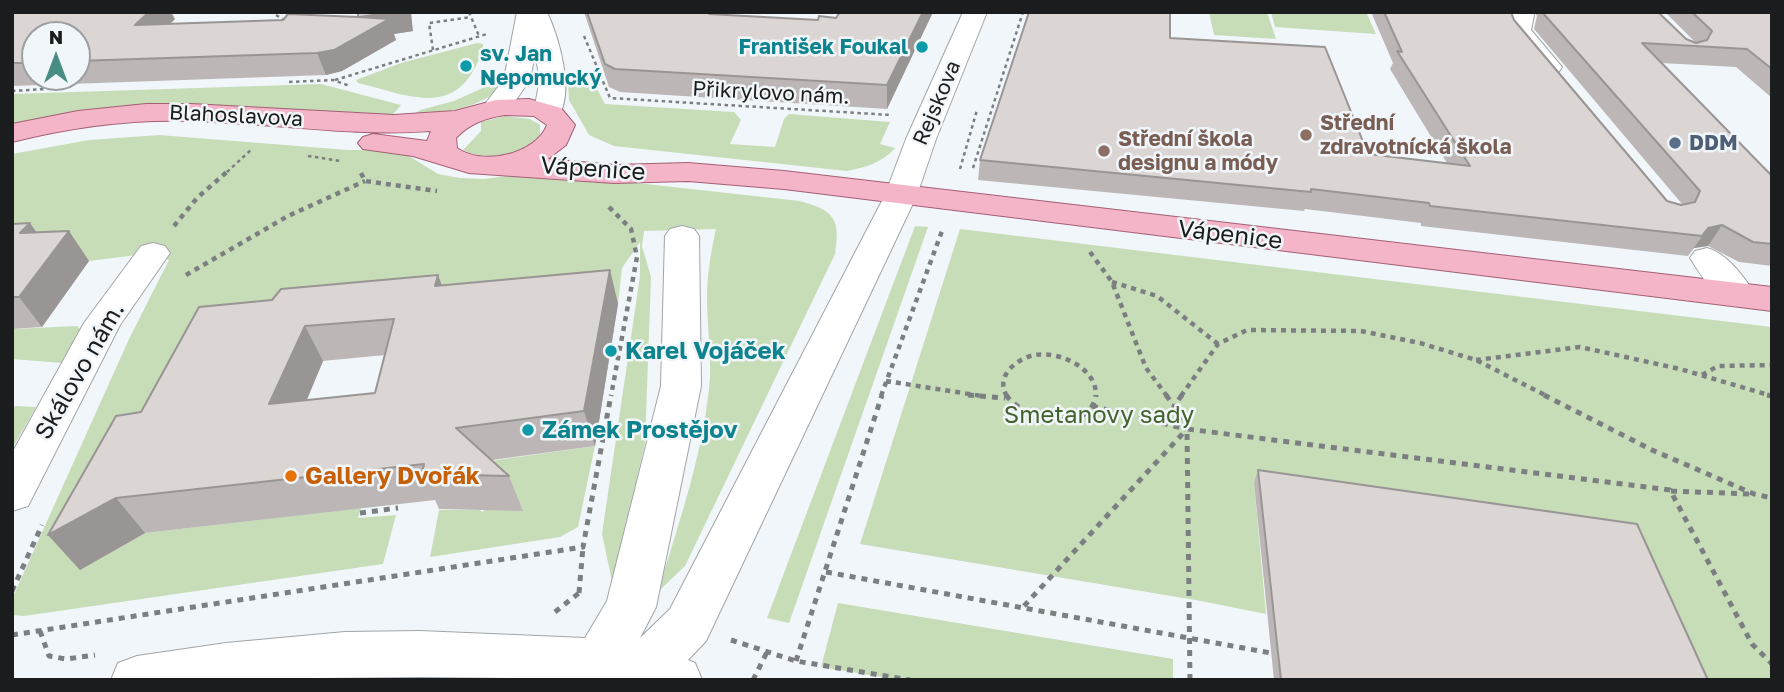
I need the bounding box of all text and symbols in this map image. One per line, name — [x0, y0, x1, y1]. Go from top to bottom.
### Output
north arrow — [21, 21, 91, 91]
text: N — [49, 25, 63, 48]
place label: František Foukal — [738, 34, 908, 60]
marker: František Foukal — [914, 39, 930, 55]
place label: sv. Jan Nepomucký — [480, 41, 602, 91]
street label: Rejskova — [908, 57, 966, 149]
marker: sv. Jan Nepomucký — [458, 58, 474, 74]
street label: Přikrylovo nám. — [692, 76, 850, 110]
street label: Blahoslavova — [168, 100, 304, 132]
place label: Střední zdravotnícká škola — [1320, 110, 1512, 160]
place label: Střední škola designu a módy — [1118, 126, 1278, 176]
marker: Střední zdravotnícká škola — [1298, 127, 1314, 143]
place label: DDM — [1689, 130, 1738, 156]
marker: DDM — [1667, 135, 1683, 151]
marker: Střední škola designu a módy — [1096, 143, 1112, 159]
street label: Vápenice — [540, 151, 646, 187]
street label: Vápenice — [1176, 214, 1284, 256]
street label: Skálovo nám. — [29, 297, 131, 445]
place label: Karel Vojáček — [625, 337, 786, 365]
marker: Karel Vojáček — [603, 343, 619, 359]
park label: Smetanovy sady — [1004, 401, 1194, 429]
place label: Zámek Prostějov — [542, 416, 738, 444]
marker: Zámek Prostějov — [520, 422, 536, 438]
place label: Gallery Dvořák — [305, 462, 480, 490]
marker: Gallery Dvořák — [283, 468, 299, 484]

